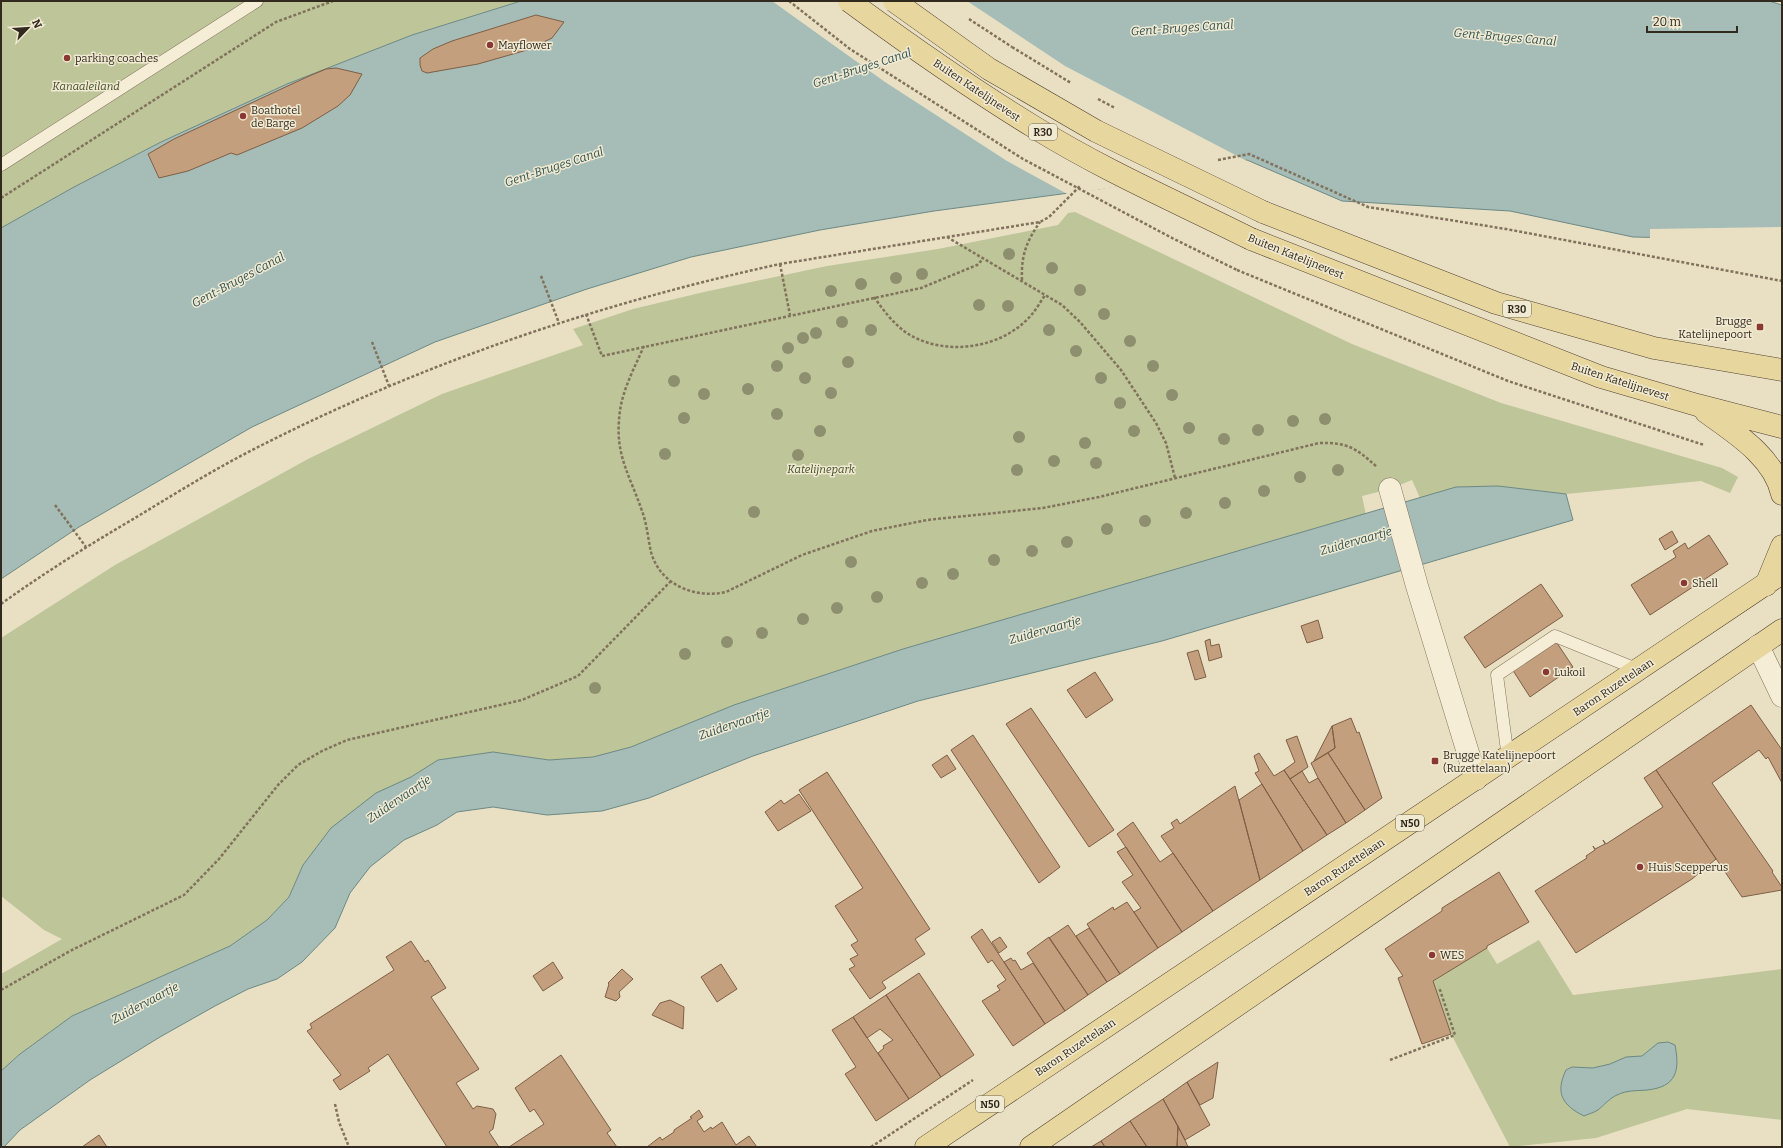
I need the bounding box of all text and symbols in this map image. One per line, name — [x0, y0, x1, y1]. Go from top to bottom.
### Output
north arrow — [8, 8, 48, 48]
scale bar — [1647, 8, 1737, 34]
text: 20 m — [1653, 15, 1682, 29]
text: N — [29, 17, 45, 31]
water label: Gent-Bruges Canal — [1130, 17, 1234, 39]
water label: Gent-Bruges Canal — [1453, 26, 1557, 48]
place label: Mayflower — [498, 39, 552, 52]
marker: Mayflower — [485, 40, 495, 50]
water label: Gent-Bruges Canal — [811, 45, 913, 91]
place label: parking coaches — [75, 52, 158, 65]
marker: parking coaches — [62, 53, 72, 63]
street label: Buiten Katelijnevest — [931, 56, 1023, 124]
park label: Kanaaleiland — [52, 80, 120, 93]
place label: Boathotel de Barge — [251, 104, 300, 130]
marker: Boathotel de Barge — [238, 111, 248, 121]
road number: R30 — [1029, 124, 1057, 140]
water label: Gent-Bruges Canal — [503, 144, 605, 190]
street label: Buiten Katelijnevest — [1246, 231, 1346, 282]
water label: Gent-Bruges Canal — [189, 250, 287, 310]
road number: R30 — [1503, 301, 1531, 317]
place label: Brugge Katelijnepoort — [1678, 315, 1752, 341]
marker: Brugge Katelijnepoort — [1755, 322, 1765, 332]
street label: Buiten Katelijnevest — [1569, 359, 1671, 403]
park label: Katelijnepark — [787, 463, 856, 476]
water label: Zuidervaartje — [1319, 524, 1393, 558]
place label: Shell — [1692, 577, 1718, 590]
marker: Shell — [1679, 578, 1689, 588]
water label: Zuidervaartje — [1008, 613, 1082, 647]
street label: Baron Ruzettelaan — [1571, 656, 1656, 719]
place label: Lukoil — [1554, 666, 1585, 679]
marker: Lukoil — [1541, 667, 1551, 677]
water label: Zuidervaartje — [697, 705, 771, 743]
place label: Brugge Katelijnepoort (Ruzettelaan) — [1443, 749, 1556, 775]
marker: Brugge Katelijnepoort (Ruzettelaan) — [1430, 756, 1440, 766]
water label: Zuidervaartje — [364, 773, 434, 825]
road number: N50 — [1396, 815, 1424, 831]
street label: Baron Ruzettelaan — [1302, 836, 1387, 899]
place label: Huis Scepperus — [1648, 861, 1728, 874]
marker: Huis Scepperus — [1635, 862, 1645, 872]
place label: WES — [1440, 949, 1464, 962]
marker: WES — [1427, 950, 1437, 960]
water label: Zuidervaartje — [109, 979, 181, 1027]
street label: Baron Ruzettelaan — [1033, 1016, 1118, 1079]
road number: N50 — [976, 1096, 1004, 1112]

